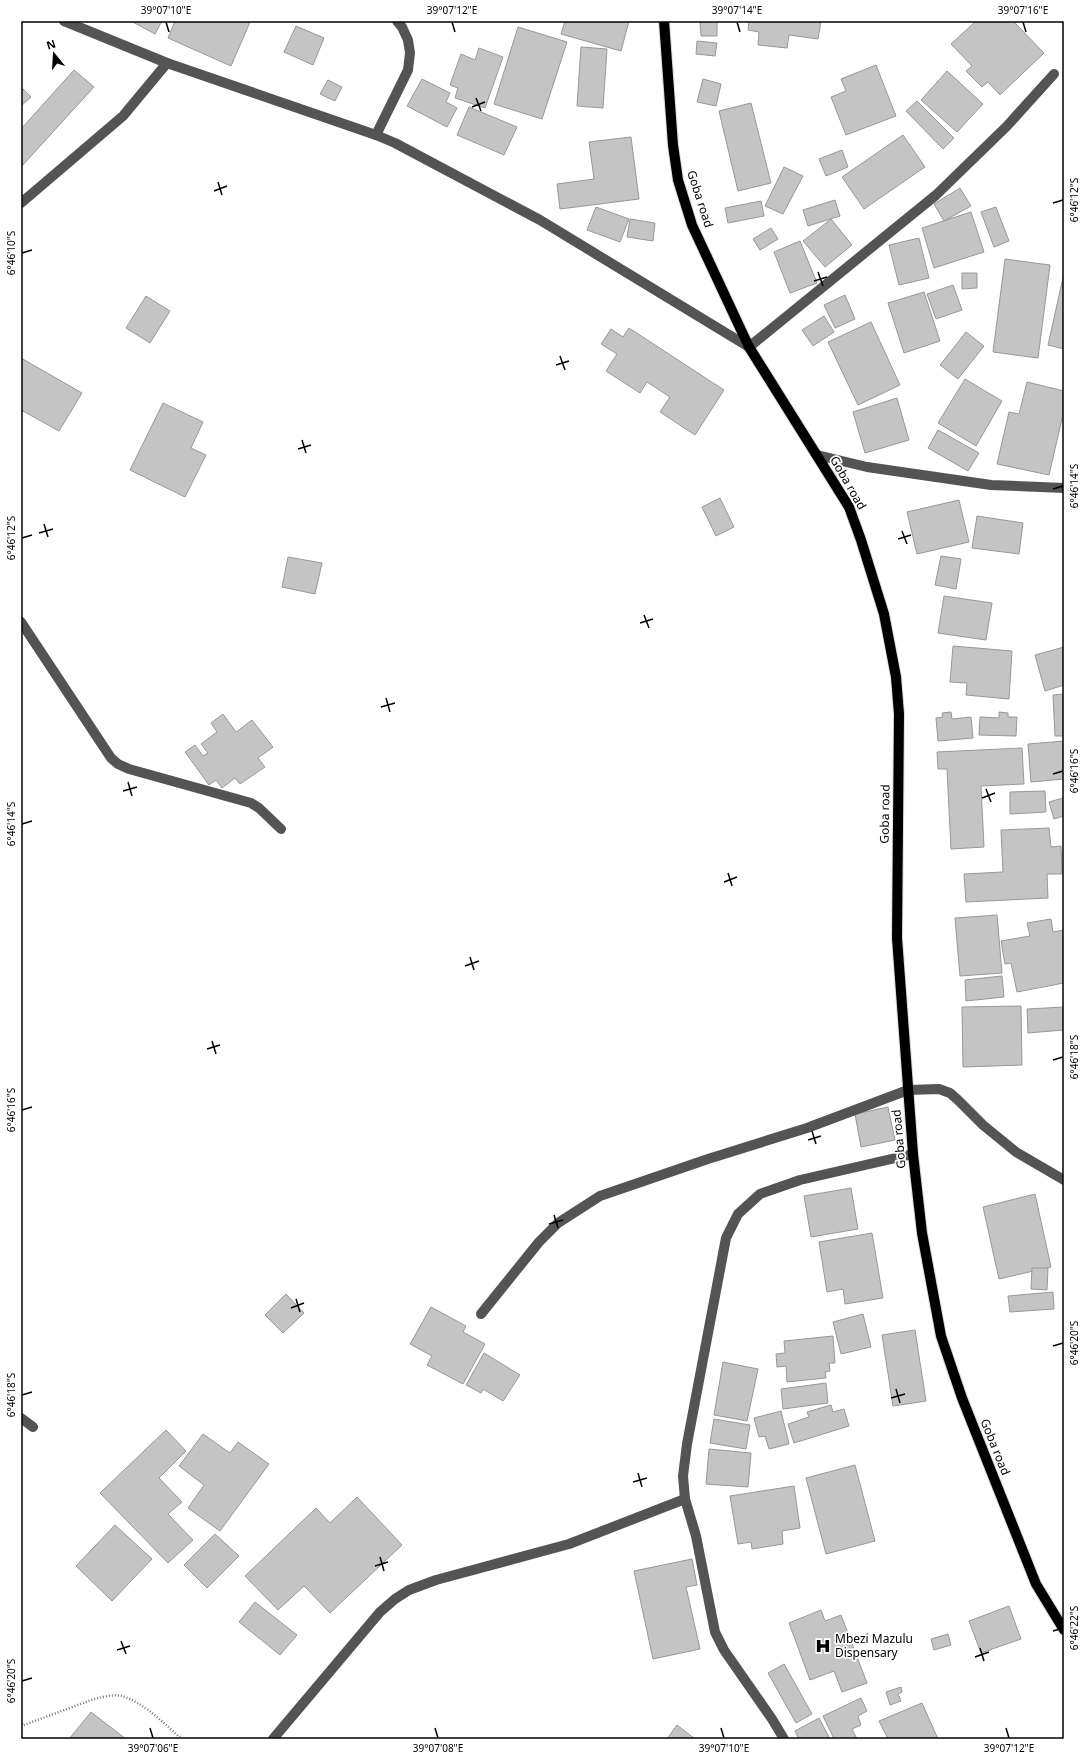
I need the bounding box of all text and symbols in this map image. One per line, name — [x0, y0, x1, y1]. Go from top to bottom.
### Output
text: 39°07'10"E — [141, 3, 191, 17]
text: 39°07'12"E — [427, 3, 477, 17]
text: 39°07'14"E — [712, 3, 762, 17]
text: 39°07'16"E — [998, 3, 1048, 17]
north arrow — [34, 34, 74, 74]
text: N — [44, 35, 57, 53]
street label: Goba road — [683, 168, 718, 230]
text: 6°46'12"S — [1067, 177, 1081, 222]
text: 6°46'10"S — [4, 230, 18, 275]
street label: Goba road — [826, 453, 871, 513]
text: 6°46'14"S — [1067, 463, 1081, 508]
text: 6°46'12"S — [4, 515, 18, 560]
text: 6°46'16"S — [1067, 748, 1081, 793]
street label: Goba road — [875, 784, 894, 844]
text: 6°46'14"S — [4, 801, 18, 846]
text: 6°46'18"S — [1067, 1034, 1081, 1079]
text: 6°46'16"S — [4, 1087, 18, 1132]
street label: Goba road — [887, 1109, 910, 1169]
text: 6°46'20"S — [1067, 1320, 1081, 1365]
text: 6°46'18"S — [4, 1372, 18, 1417]
street label: Goba road — [976, 1416, 1014, 1478]
text: 6°46'22"S — [1067, 1605, 1081, 1650]
place label: Mbezi Mazulu Dispensary — [835, 1630, 913, 1661]
hospital icon: Mbezi Mazulu Dispensary — [814, 1637, 832, 1655]
text: 6°46'20"S — [4, 1658, 18, 1703]
text: 39°07'06"E — [128, 1741, 178, 1755]
text: 39°07'08"E — [413, 1741, 463, 1755]
text: 39°07'10"E — [699, 1741, 749, 1755]
text: 39°07'12"E — [984, 1741, 1034, 1755]

